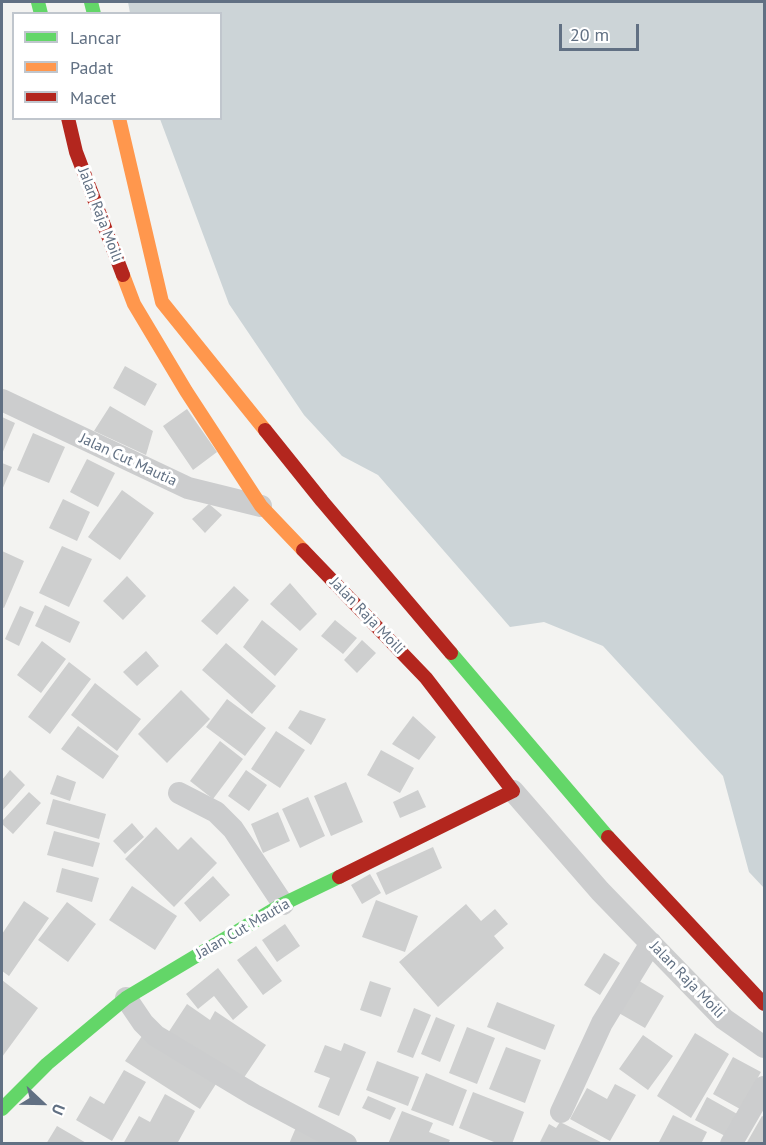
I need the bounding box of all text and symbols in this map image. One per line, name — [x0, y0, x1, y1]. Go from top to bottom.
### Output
legend — [12, 12, 222, 120]
scale bar — [562, 12, 642, 50]
text: 20 m — [570, 23, 609, 46]
text: Lancar — [70, 26, 121, 49]
text: Padat — [70, 56, 113, 79]
text: Macet — [70, 86, 116, 109]
street label: Jalan Raja Moili — [74, 165, 126, 265]
street label: Jalan Cut Mautia — [76, 430, 180, 490]
street label: Jalan Raja Moili — [326, 574, 408, 658]
street label: Jalan Cut Mautia — [193, 895, 293, 963]
street label: Jalan Raja Moili — [646, 938, 728, 1022]
north arrow — [12, 1073, 72, 1133]
text: U — [48, 1101, 70, 1118]

